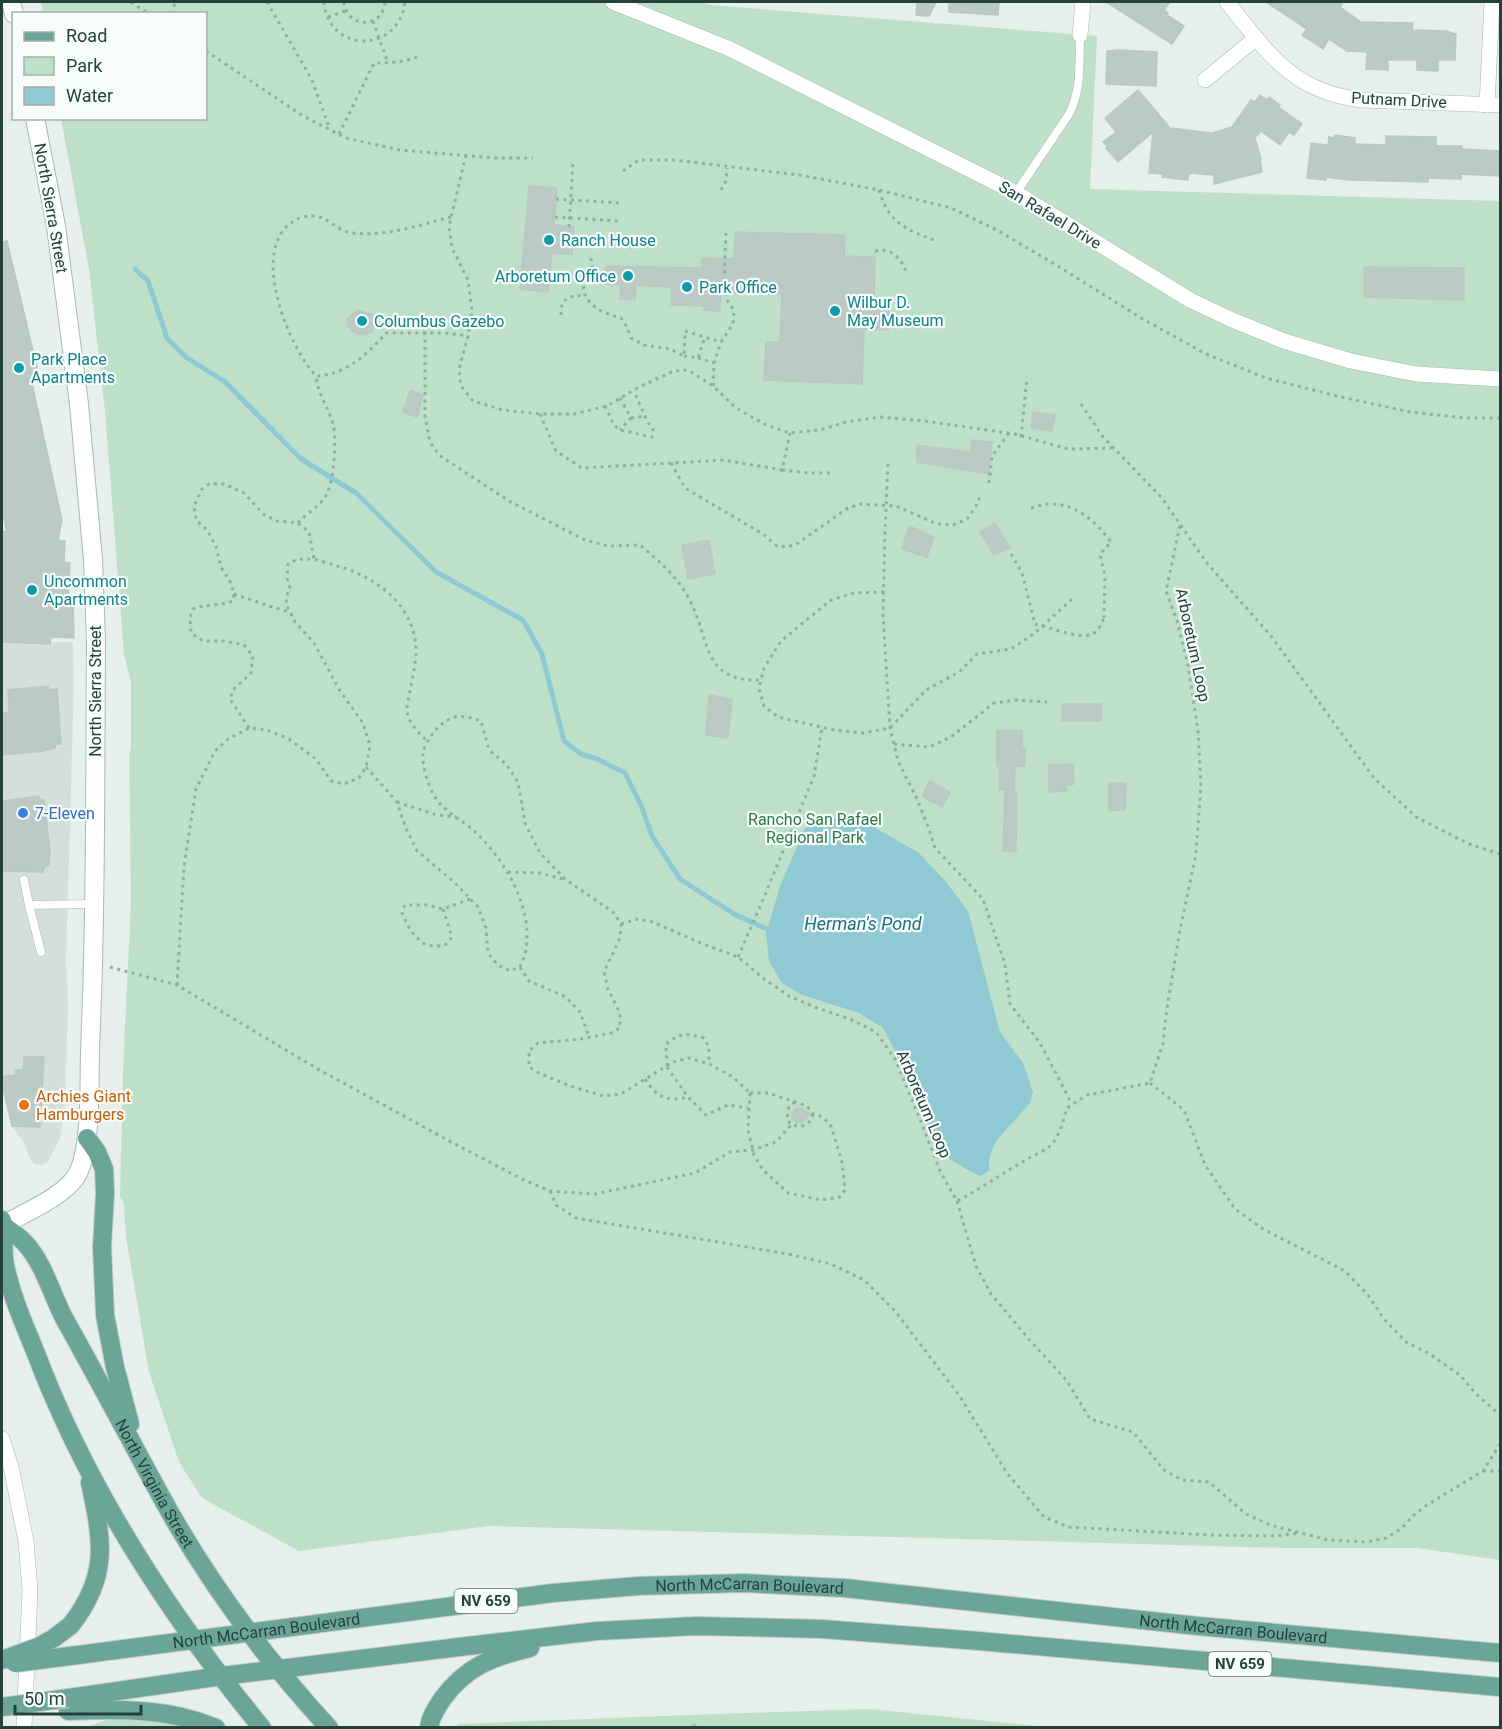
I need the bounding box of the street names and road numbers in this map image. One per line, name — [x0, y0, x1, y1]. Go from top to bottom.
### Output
street label: Putnam Drive — [1351, 88, 1447, 112]
street label: North Sierra Street — [30, 142, 72, 274]
street label: San Rafael Drive — [995, 177, 1105, 253]
street label: Arboretum Loop — [1172, 586, 1214, 704]
street label: North Sierra Street — [86, 625, 105, 757]
street label: Arboretum Loop — [893, 1047, 955, 1161]
street label: North Virginia Street — [112, 1416, 198, 1551]
street label: North McCarran Boulevard — [655, 1573, 844, 1597]
road number: NV 659 — [454, 1589, 518, 1613]
street label: North McCarran Boulevard — [172, 1609, 361, 1652]
street label: North McCarran Boulevard — [1138, 1610, 1328, 1647]
road number: NV 659 — [1208, 1652, 1272, 1676]

